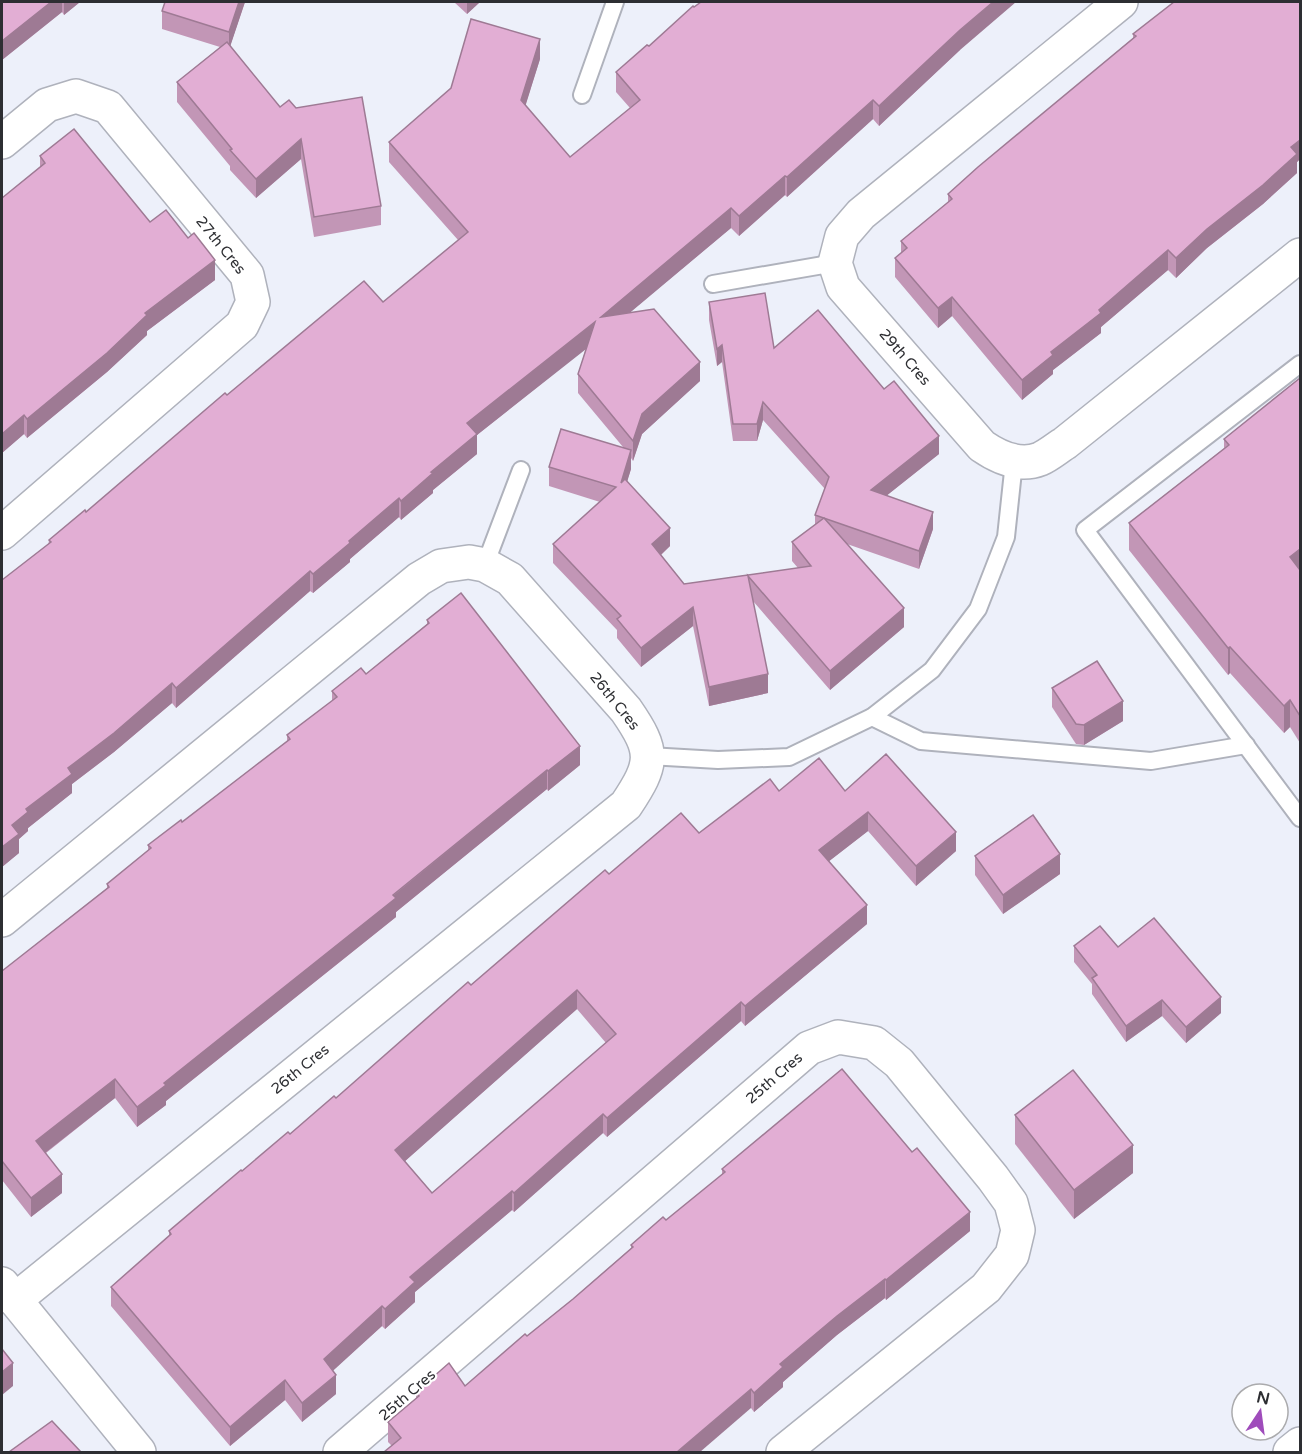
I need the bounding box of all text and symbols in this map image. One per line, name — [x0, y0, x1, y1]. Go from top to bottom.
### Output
street label: 27th Cres — [192, 212, 250, 278]
street label: 29th Cres — [876, 325, 934, 389]
street label: 26th Cres — [586, 668, 644, 734]
street label: 26th Cres — [267, 1040, 333, 1098]
street label: 25th Cres — [742, 1049, 806, 1107]
street label: 25th Cres — [375, 1366, 439, 1424]
north arrow — [1230, 1382, 1290, 1442]
text: N — [1255, 1387, 1272, 1410]

